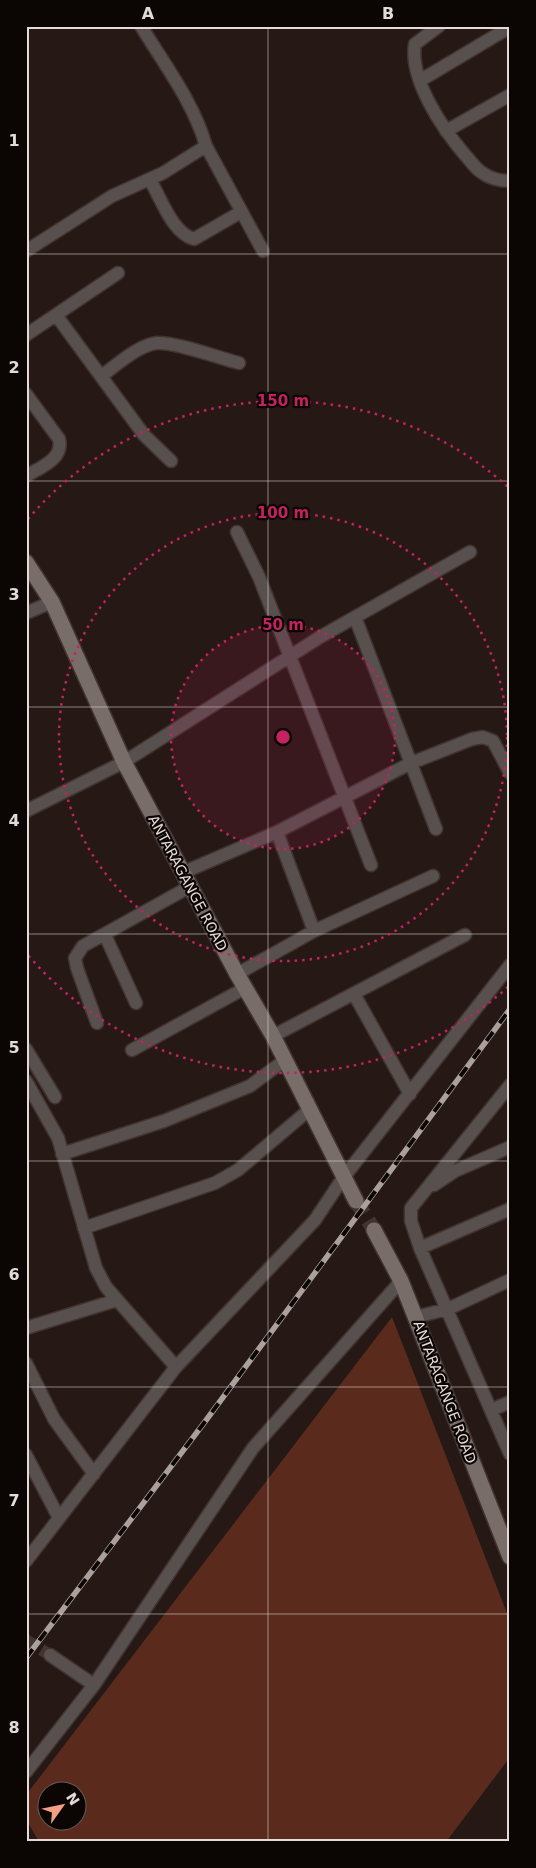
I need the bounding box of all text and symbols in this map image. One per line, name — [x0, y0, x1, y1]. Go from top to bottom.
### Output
text: A — [142, 4, 155, 23]
text: B — [382, 4, 394, 23]
text: 1 — [8, 131, 20, 150]
text: 2 — [8, 358, 20, 377]
text: 150 m — [257, 392, 309, 410]
text: 100 m — [257, 504, 309, 522]
text: 3 — [8, 585, 20, 604]
text: 50 m — [262, 616, 304, 634]
centre of rings — [274, 728, 292, 746]
text: 4 — [8, 811, 20, 830]
street label: ANTARAGANGE ROAD — [145, 812, 231, 954]
text: 5 — [8, 1038, 20, 1057]
text: 6 — [8, 1265, 20, 1284]
street label: ANTARAGANGE ROAD — [410, 1318, 480, 1466]
text: 7 — [8, 1491, 20, 1510]
text: 8 — [8, 1718, 20, 1737]
north arrow — [38, 1780, 88, 1830]
text: N — [63, 1790, 83, 1808]

